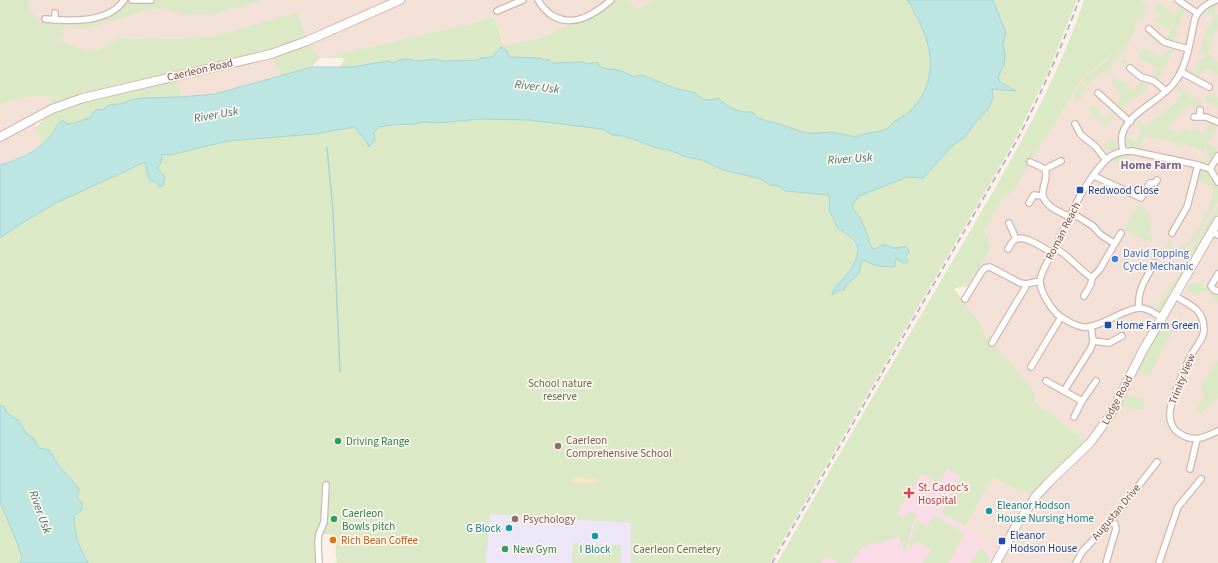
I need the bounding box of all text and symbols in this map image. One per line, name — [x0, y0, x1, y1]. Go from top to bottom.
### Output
street label: Caerleon Road — [166, 55, 234, 85]
water label: River Usk — [514, 76, 561, 98]
water label: River Usk — [192, 103, 240, 127]
water label: River Usk — [827, 149, 873, 169]
district label: Home Farm — [1121, 157, 1181, 174]
place label: Redwood Close — [1088, 183, 1159, 198]
marker: Redwood Close — [1075, 185, 1085, 195]
street label: Roman Reach — [1042, 200, 1084, 262]
place label: David Topping Cycle Mechanic — [1123, 246, 1193, 274]
marker: David Topping Cycle Mechanic — [1110, 254, 1120, 264]
place label: Home Farm Green — [1116, 318, 1199, 333]
marker: Home Farm Green — [1103, 320, 1113, 330]
street label: Trinity View — [1165, 351, 1199, 407]
street label: Lodge Road — [1098, 373, 1136, 427]
park label: School nature reserve — [528, 376, 593, 404]
place label: Caerleon Comprehensive School — [566, 433, 672, 461]
place label: Driving Range — [346, 434, 410, 449]
marker: Driving Range — [333, 436, 343, 446]
marker: Caerleon Comprehensive School — [553, 441, 563, 451]
place label: St. Cadoc's Hospital — [918, 480, 969, 508]
street label: Augustan Drive — [1088, 480, 1144, 543]
marker: St. Cadoc's Hospital — [903, 487, 915, 499]
water label: River Usk — [24, 488, 56, 536]
place label: Eleanor Hodson House Nursing Home — [997, 498, 1095, 526]
place label: Caerleon Bowls pitch — [342, 506, 395, 534]
marker: Eleanor Hodson House Nursing Home — [984, 506, 994, 516]
place label: Psychology — [523, 512, 575, 527]
marker: Caerleon Bowls pitch — [329, 514, 339, 524]
marker: Psychology — [510, 514, 520, 524]
place label: G Block — [466, 521, 502, 536]
marker: G Block — [504, 523, 514, 533]
place label: Eleanor Hodson House — [1010, 528, 1078, 556]
marker: I Block — [590, 531, 600, 541]
place label: Rich Bean Coffee — [341, 533, 419, 548]
marker: Rich Bean Coffee — [328, 535, 338, 545]
marker: Eleanor Hodson House — [997, 536, 1007, 546]
place label: New Gym — [513, 542, 557, 557]
place label: I Block — [580, 542, 611, 557]
park label: Caerleon Cemetery — [633, 542, 721, 557]
marker: New Gym — [500, 544, 510, 554]

